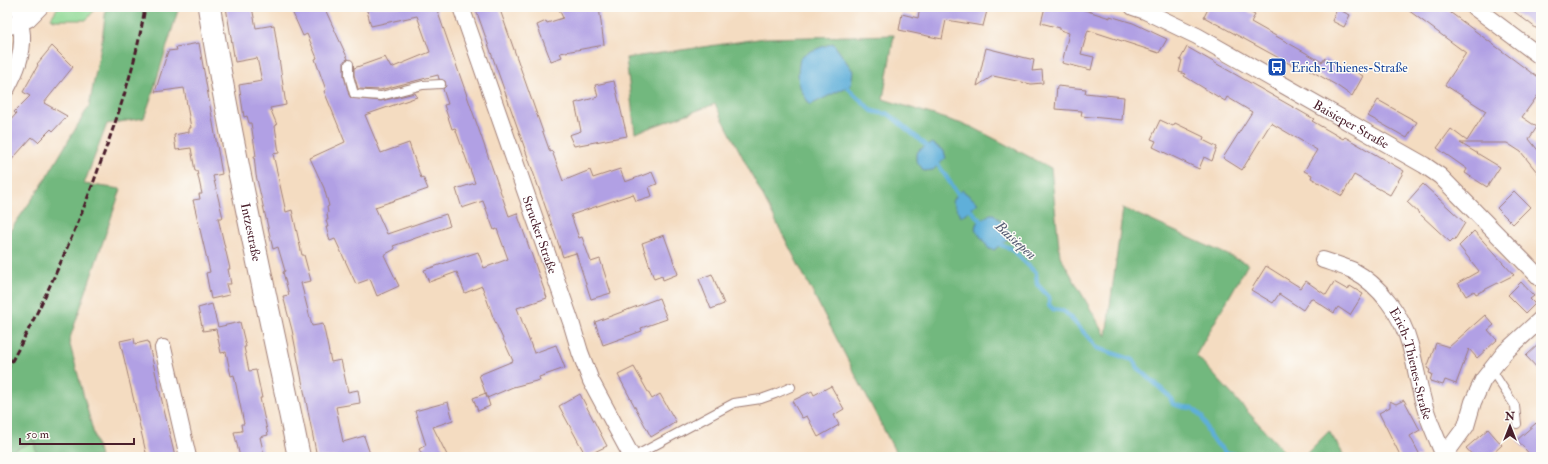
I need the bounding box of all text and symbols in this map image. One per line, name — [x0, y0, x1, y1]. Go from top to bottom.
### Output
bus stop icon: Erich-Thienes-Straße — [1266, 56, 1288, 78]
place label: Erich-Thienes-Straße — [1291, 60, 1408, 76]
street label: Baisieper Straße — [1310, 97, 1392, 153]
street label: Strucker Straße — [519, 194, 561, 276]
street label: Intzestraße — [237, 202, 265, 263]
water label: Baisiepen — [991, 217, 1040, 263]
street label: Erich-Thienes-Straße — [1386, 305, 1436, 423]
north arrow — [1490, 406, 1530, 446]
text: N — [1504, 410, 1516, 423]
scale bar — [20, 420, 134, 446]
text: 50 m — [26, 427, 50, 442]

